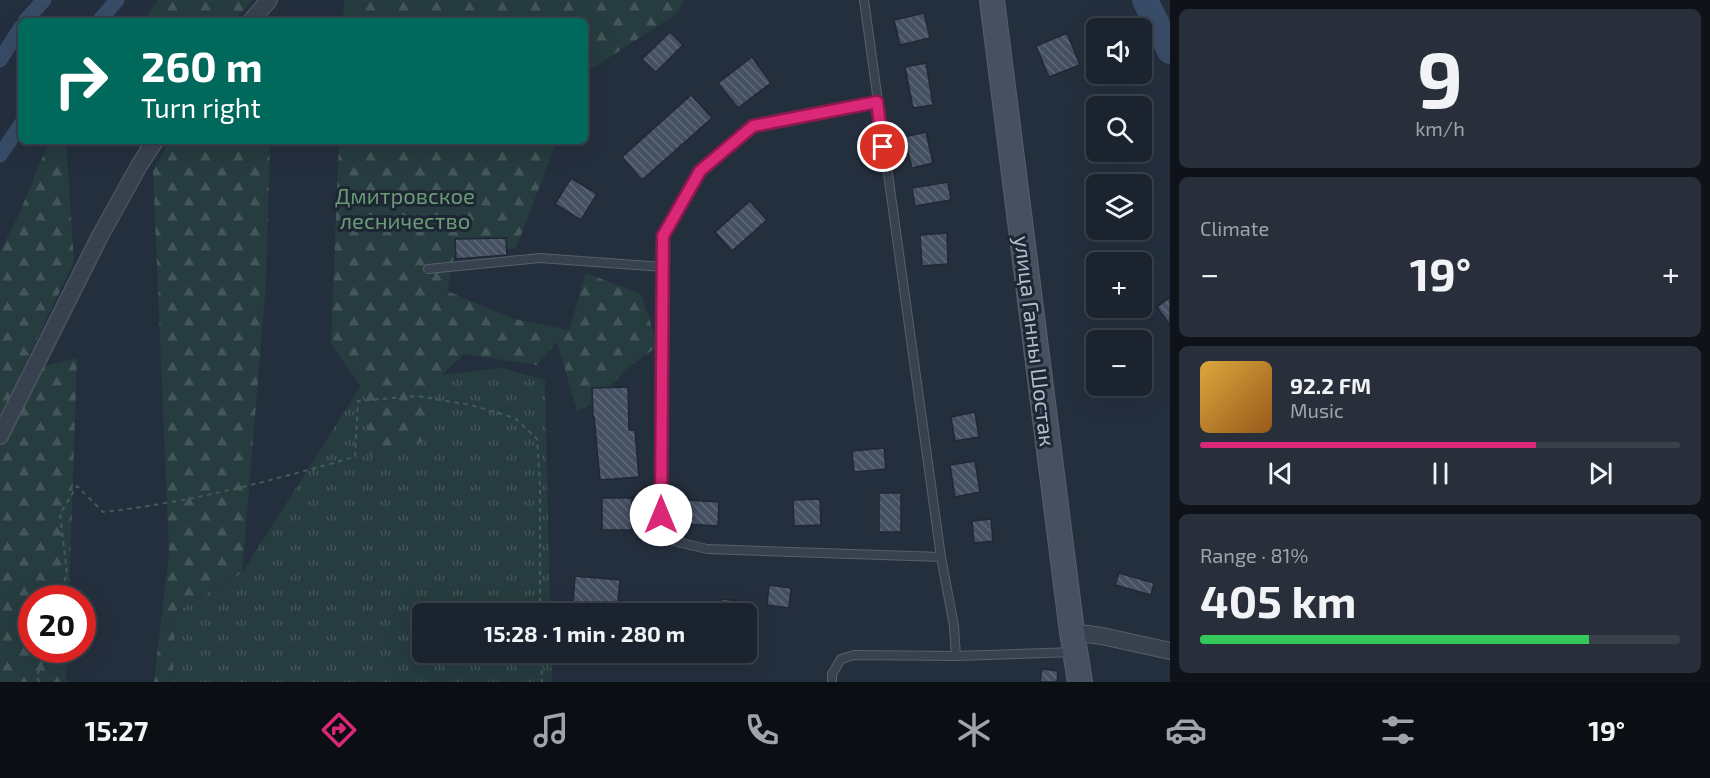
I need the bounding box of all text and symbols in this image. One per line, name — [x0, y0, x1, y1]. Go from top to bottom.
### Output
map controls — [1086, 18, 1152, 396]
button: sound — [1086, 18, 1152, 84]
text: 9 — [1417, 30, 1463, 124]
text: 260 m — [141, 40, 263, 90]
icon: right — [42, 42, 120, 120]
text: Turn right — [141, 91, 261, 123]
button: search — [1086, 96, 1152, 162]
text: km/h — [1415, 116, 1465, 140]
pin — [857, 121, 908, 172]
icon: arrive — [866, 130, 899, 163]
button: layers — [1086, 174, 1152, 240]
park label: Дмитровское лесничество — [335, 182, 475, 233]
text: Climate — [1200, 216, 1269, 240]
street label: улица Ганны Шостак — [1009, 234, 1062, 448]
text: 19° — [1410, 246, 1471, 300]
button: + — [1086, 252, 1152, 318]
text: − — [1200, 253, 1219, 293]
text: + — [1662, 253, 1680, 293]
button: − — [1086, 330, 1152, 396]
text: 92.2 FM — [1290, 372, 1371, 398]
text: Music — [1290, 398, 1344, 422]
icon: previous — [1264, 457, 1297, 490]
icon: pause — [1424, 457, 1457, 490]
icon: next — [1584, 457, 1617, 490]
position arrow — [629, 483, 693, 547]
text: Range · 81% — [1200, 543, 1308, 567]
text: 405 km — [1200, 573, 1356, 627]
speed limit sign: 20 — [18, 585, 96, 663]
text: 15:28 · 1 min · 280 m — [484, 620, 685, 646]
icon: directions — [318, 709, 360, 751]
icon: music — [530, 709, 572, 751]
icon: phone — [741, 709, 783, 751]
icon: climate — [953, 709, 995, 751]
icon: car — [1165, 709, 1207, 751]
icon: filters — [1377, 709, 1419, 751]
text: 15:27 — [85, 714, 148, 746]
text: 19° — [1588, 714, 1625, 746]

